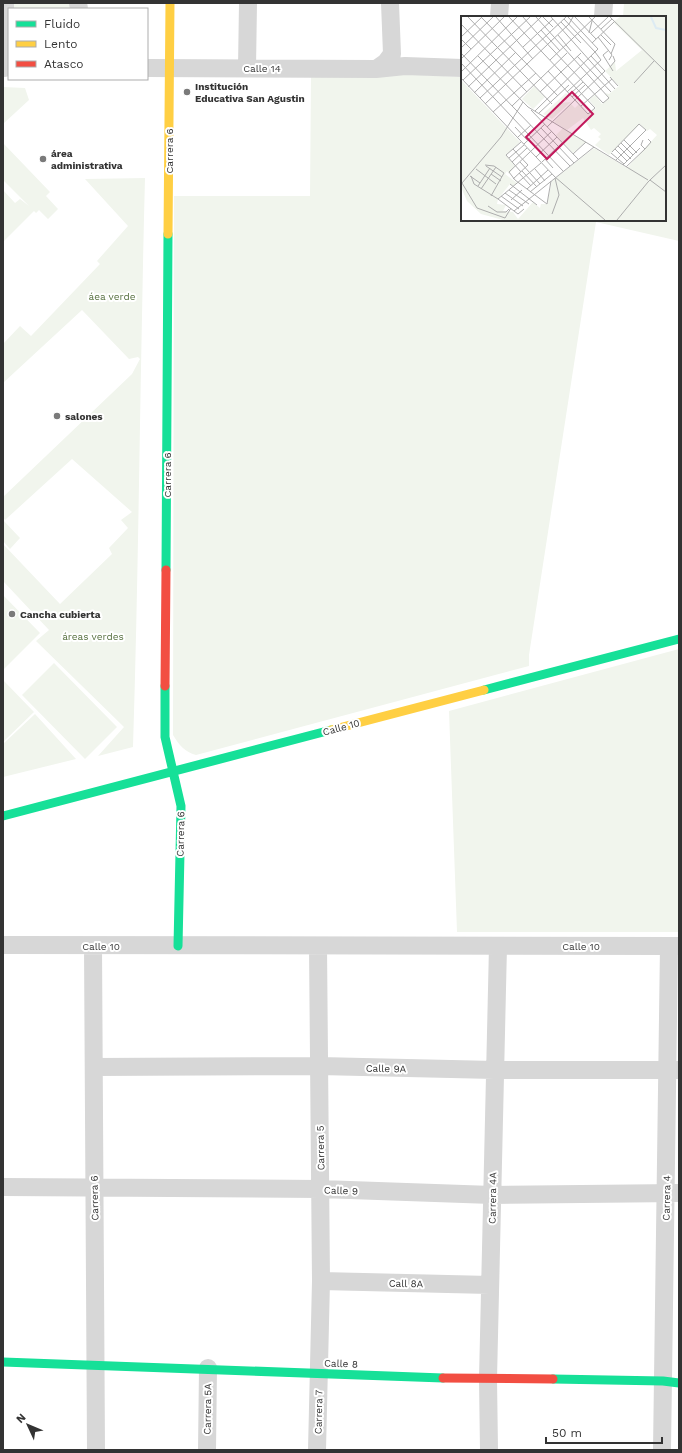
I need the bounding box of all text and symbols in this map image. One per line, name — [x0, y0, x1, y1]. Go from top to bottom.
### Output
legend — [8, 8, 148, 80]
inset map — [461, 16, 666, 221]
text: Fluido — [44, 17, 80, 31]
text: Lento — [44, 37, 78, 51]
text: Atasco — [44, 57, 84, 71]
street label: Calle 14 — [243, 63, 281, 74]
place label: Institución Educativa San Agustin — [195, 81, 305, 104]
marker: Institución Educativa San Agustin — [182, 87, 192, 97]
street label: Carrera 6 — [164, 128, 175, 174]
place label: área administrativa — [51, 148, 123, 171]
marker: área administrativa — [38, 154, 48, 164]
park label: áea verde — [89, 291, 136, 302]
marker: salones — [52, 411, 62, 421]
place label: salones — [65, 411, 103, 422]
street label: Carrera 6 — [162, 452, 173, 498]
marker: Cancha cubierta — [7, 609, 17, 619]
place label: Cancha cubierta — [20, 609, 101, 620]
park label: áreas verdes — [62, 631, 124, 642]
street label: Calle 10 — [321, 717, 361, 738]
street label: Carrera 6 — [175, 811, 186, 857]
street label: Calle 10 — [82, 941, 120, 952]
street label: Calle 10 — [562, 941, 600, 952]
street label: Calle 9A — [366, 1063, 407, 1074]
street label: Carrera 5 — [315, 1125, 326, 1171]
street label: Carrera 4A — [487, 1172, 498, 1224]
street label: Carrera 6 — [89, 1175, 100, 1221]
street label: Carrera 4 — [661, 1175, 672, 1221]
street label: Calle 9 — [324, 1184, 358, 1197]
street label: Call 8A — [389, 1278, 424, 1289]
street label: Calle 8 — [324, 1357, 358, 1370]
street label: Carrera 5A — [202, 1383, 213, 1435]
street label: Carrera 7 — [313, 1389, 324, 1434]
north arrow — [8, 1405, 48, 1445]
text: N — [14, 1411, 29, 1426]
scale bar — [546, 1419, 662, 1445]
text: 50 m — [552, 1426, 582, 1440]

